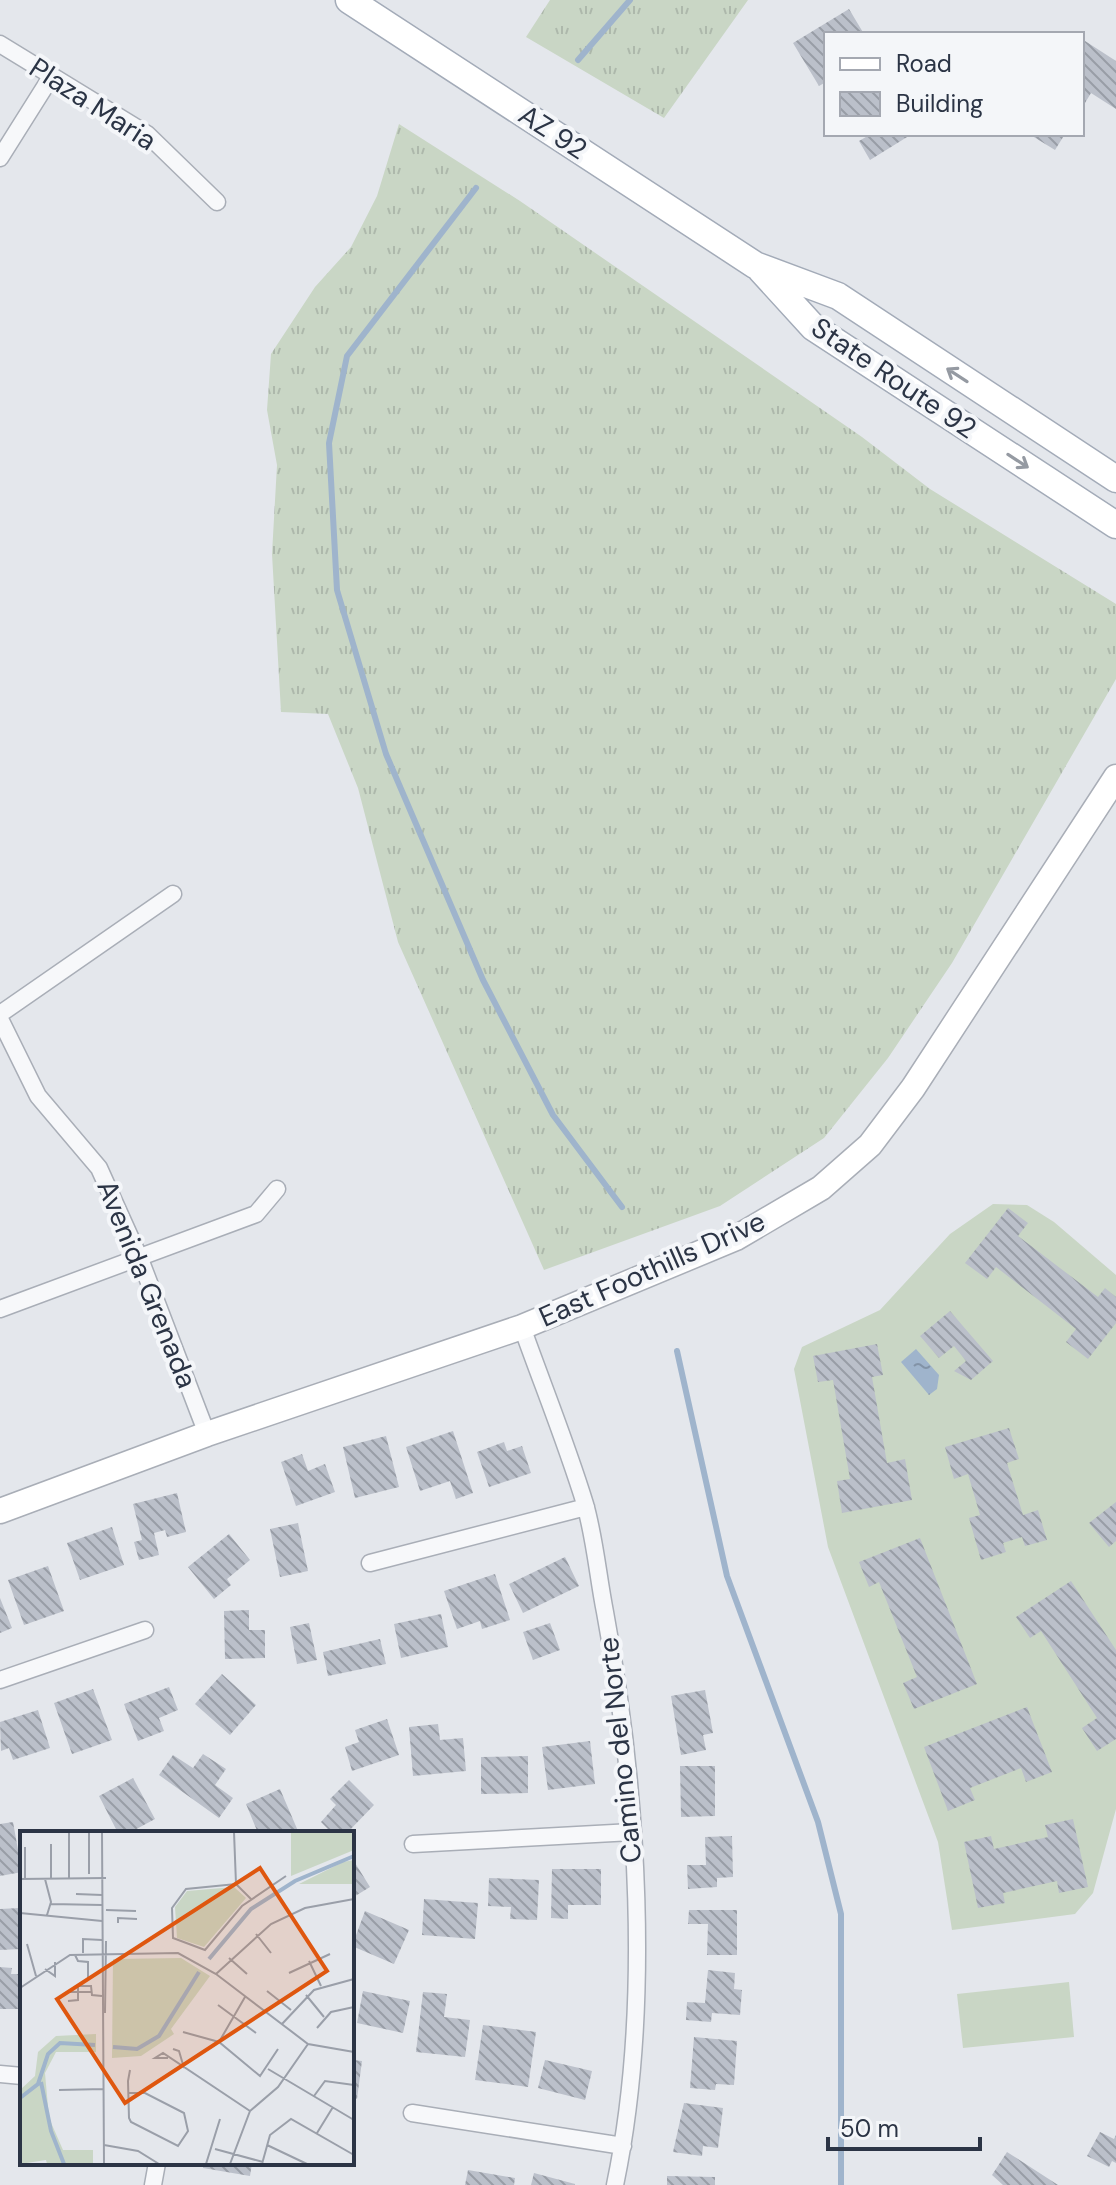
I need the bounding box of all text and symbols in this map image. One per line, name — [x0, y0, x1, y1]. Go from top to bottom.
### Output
legend — [824, 32, 1084, 136]
text: Road — [896, 48, 952, 79]
street label: Plaza Maria — [22, 49, 164, 159]
text: Building — [896, 88, 983, 119]
street label: AZ 92 — [512, 96, 594, 168]
street label: State Route 92 — [804, 309, 984, 447]
one-way arrow — [946, 366, 969, 382]
one-way arrow — [1007, 453, 1029, 469]
street label: Avenida Grenada — [88, 1175, 206, 1393]
street label: East Foothills Drive — [533, 1202, 771, 1336]
street label: Camino del Norte — [590, 1635, 650, 1865]
inset map — [20, 1831, 354, 2165]
scale bar — [828, 2101, 980, 2151]
text: 50 m — [840, 2113, 899, 2144]

